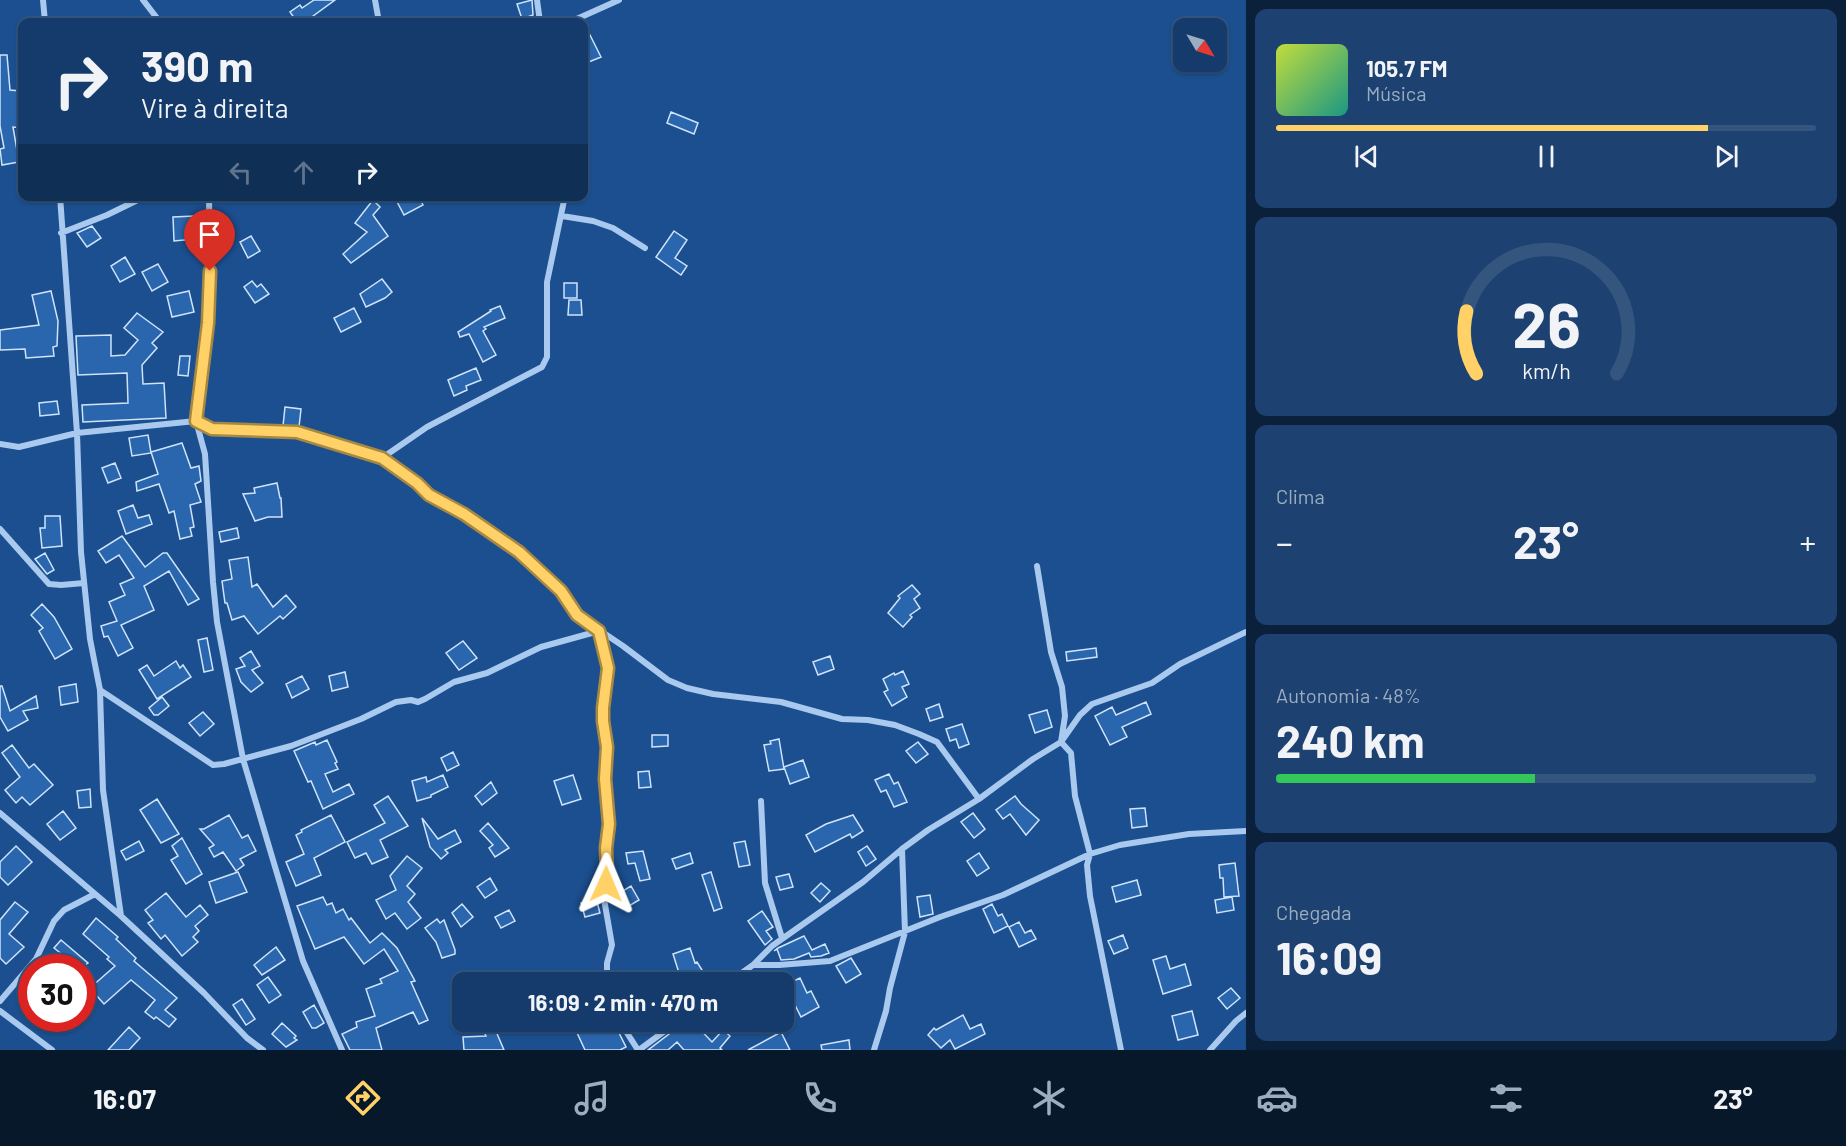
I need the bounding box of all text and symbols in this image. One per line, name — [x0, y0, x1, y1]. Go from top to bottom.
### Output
north arrow — [1173, 18, 1227, 72]
map controls — [1173, 18, 1227, 72]
text: 390 m — [141, 40, 253, 90]
icon: right — [42, 42, 120, 120]
text: 105.7 FM — [1366, 55, 1448, 81]
text: Música — [1366, 81, 1426, 105]
text: Vire à direita — [141, 91, 289, 123]
icon: previous — [1350, 140, 1383, 173]
icon: pause — [1530, 140, 1563, 173]
icon: next — [1710, 140, 1743, 173]
icon: left — [224, 156, 257, 189]
icon: ahead — [287, 156, 320, 189]
icon: right — [350, 156, 383, 189]
pin — [184, 209, 235, 271]
icon: arrive — [193, 218, 226, 251]
text: 26 — [1512, 286, 1580, 360]
text: km/h — [1522, 358, 1570, 383]
text: Clima — [1276, 484, 1325, 508]
text: 23° — [1513, 514, 1579, 568]
text: − — [1276, 522, 1293, 562]
text: + — [1799, 522, 1816, 562]
text: Autonomia · 48% — [1276, 683, 1421, 707]
text: 240 km — [1276, 713, 1425, 767]
position arrow — [574, 852, 638, 916]
text: Chegada — [1276, 900, 1352, 924]
text: 16:09 — [1276, 930, 1382, 984]
speed limit sign: 30 — [18, 954, 96, 1032]
text: 16:09 · 2 min · 470 m — [528, 989, 718, 1015]
icon: directions — [342, 1077, 384, 1119]
icon: music — [571, 1077, 613, 1119]
icon: phone — [799, 1077, 841, 1119]
icon: climate — [1028, 1077, 1070, 1119]
icon: car — [1256, 1077, 1298, 1119]
icon: filters — [1485, 1077, 1527, 1119]
text: 16:07 — [93, 1082, 156, 1114]
text: 23° — [1713, 1082, 1753, 1114]

